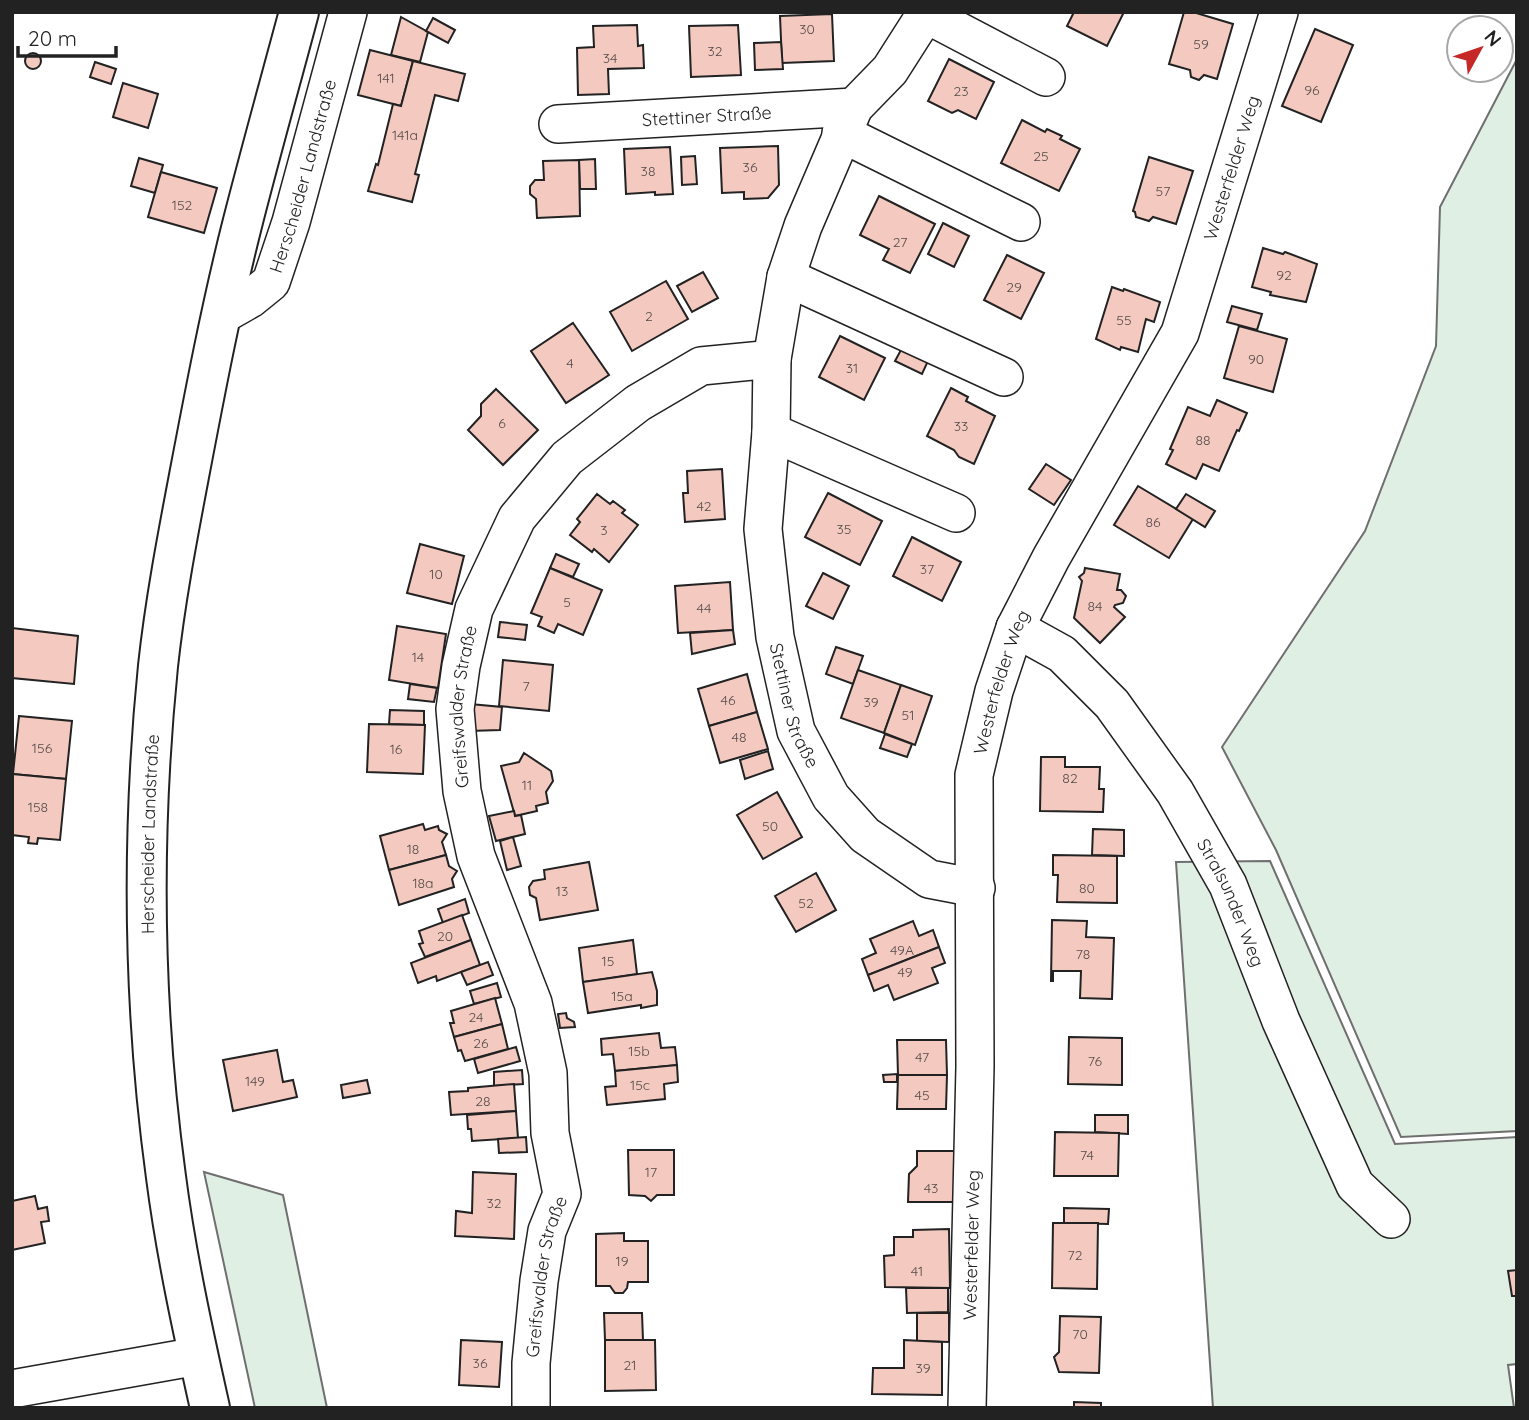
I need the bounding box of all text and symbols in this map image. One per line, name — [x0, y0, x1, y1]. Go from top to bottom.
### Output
scale bar — [18, 14, 116, 58]
north arrow — [1445, 14, 1515, 84]
house number: 30 — [799, 20, 815, 38]
text: 20 m — [28, 25, 77, 51]
text: N — [1479, 25, 1507, 51]
house number: 59 — [1193, 35, 1209, 53]
house number: 32 — [707, 42, 723, 60]
house number: 34 — [603, 49, 617, 67]
house number: 141 — [377, 69, 395, 87]
street label: Herscheider Landstraße — [263, 77, 341, 276]
house number: 96 — [1304, 81, 1320, 99]
house number: 23 — [953, 82, 969, 100]
street label: Westerfelder Weg — [1198, 92, 1264, 243]
street label: Stettiner Straße — [641, 100, 772, 131]
house number: 141a — [392, 126, 418, 144]
house number: 25 — [1033, 147, 1049, 165]
house number: 36 — [743, 158, 758, 176]
house number: 38 — [641, 162, 655, 180]
house number: 57 — [1156, 182, 1170, 200]
house number: 152 — [172, 196, 193, 214]
house number: 27 — [893, 233, 907, 251]
house number: 92 — [1276, 266, 1292, 284]
house number: 29 — [1006, 278, 1022, 296]
house number: 2 — [645, 307, 653, 325]
house number: 55 — [1116, 311, 1132, 329]
house number: 90 — [1248, 350, 1264, 368]
house number: 4 — [566, 354, 574, 372]
house number: 31 — [846, 359, 858, 377]
house number: 6 — [498, 414, 506, 432]
house number: 33 — [954, 417, 968, 435]
house number: 88 — [1195, 431, 1211, 449]
house number: 42 — [696, 497, 712, 515]
house number: 86 — [1145, 513, 1161, 531]
house number: 35 — [837, 520, 851, 538]
house number: 3 — [600, 521, 608, 539]
house number: 37 — [920, 560, 934, 578]
house number: 10 — [429, 565, 443, 583]
house number: 5 — [563, 593, 571, 611]
house number: 84 — [1088, 597, 1102, 615]
house number: 44 — [697, 599, 711, 617]
street label: Westerfelder Weg — [968, 606, 1034, 756]
street label: Greifswalder Straße — [443, 623, 481, 789]
street label: Stettiner Straße — [765, 641, 825, 772]
house number: 14 — [412, 648, 424, 666]
house number: 7 — [522, 677, 530, 695]
house number: 46 — [721, 691, 736, 709]
house number: 39 — [863, 693, 879, 711]
house number: 51 — [902, 706, 914, 724]
house number: 48 — [732, 728, 746, 746]
street label: Herscheider Landstraße — [135, 733, 164, 934]
house number: 156 — [32, 739, 53, 757]
house number: 16 — [390, 740, 403, 758]
house number: 82 — [1062, 769, 1078, 787]
house number: 11 — [522, 776, 532, 794]
house number: 158 — [28, 798, 48, 816]
house number: 50 — [762, 817, 778, 835]
street label: Stralsunder Weg — [1192, 834, 1270, 970]
house number: 18 — [407, 840, 419, 858]
house number: 18a — [412, 874, 434, 892]
house number: 80 — [1079, 879, 1095, 897]
house number: 13 — [556, 882, 568, 900]
house number: 52 — [798, 894, 814, 912]
house number: 20 — [437, 927, 453, 945]
house number: 49A — [890, 941, 914, 959]
house number: 78 — [1076, 945, 1090, 963]
house number: 15 — [602, 952, 614, 970]
house number: 49 — [898, 963, 913, 981]
house number: 15a — [611, 987, 633, 1005]
house number: 24 — [469, 1008, 483, 1026]
house number: 26 — [473, 1034, 489, 1052]
house number: 15b — [628, 1042, 650, 1060]
house number: 47 — [915, 1048, 929, 1066]
house number: 76 — [1088, 1052, 1103, 1070]
house number: 149 — [245, 1072, 265, 1090]
house number: 15c — [630, 1076, 650, 1094]
house number: 45 — [914, 1086, 930, 1104]
house number: 28 — [475, 1092, 491, 1110]
house number: 74 — [1080, 1146, 1094, 1164]
house number: 17 — [645, 1163, 657, 1181]
street label: Westerfelder Weg — [958, 1170, 984, 1320]
house number: 43 — [924, 1179, 938, 1197]
street label: Greifswalder Straße — [520, 1192, 572, 1358]
house number: 32 — [486, 1194, 502, 1212]
house number: 72 — [1068, 1246, 1083, 1264]
house number: 19 — [616, 1252, 629, 1270]
house number: 41 — [911, 1262, 923, 1280]
house number: 70 — [1072, 1325, 1088, 1343]
house number: 36 — [473, 1354, 488, 1372]
house number: 21 — [624, 1356, 636, 1374]
house number: 39 — [915, 1359, 931, 1377]

